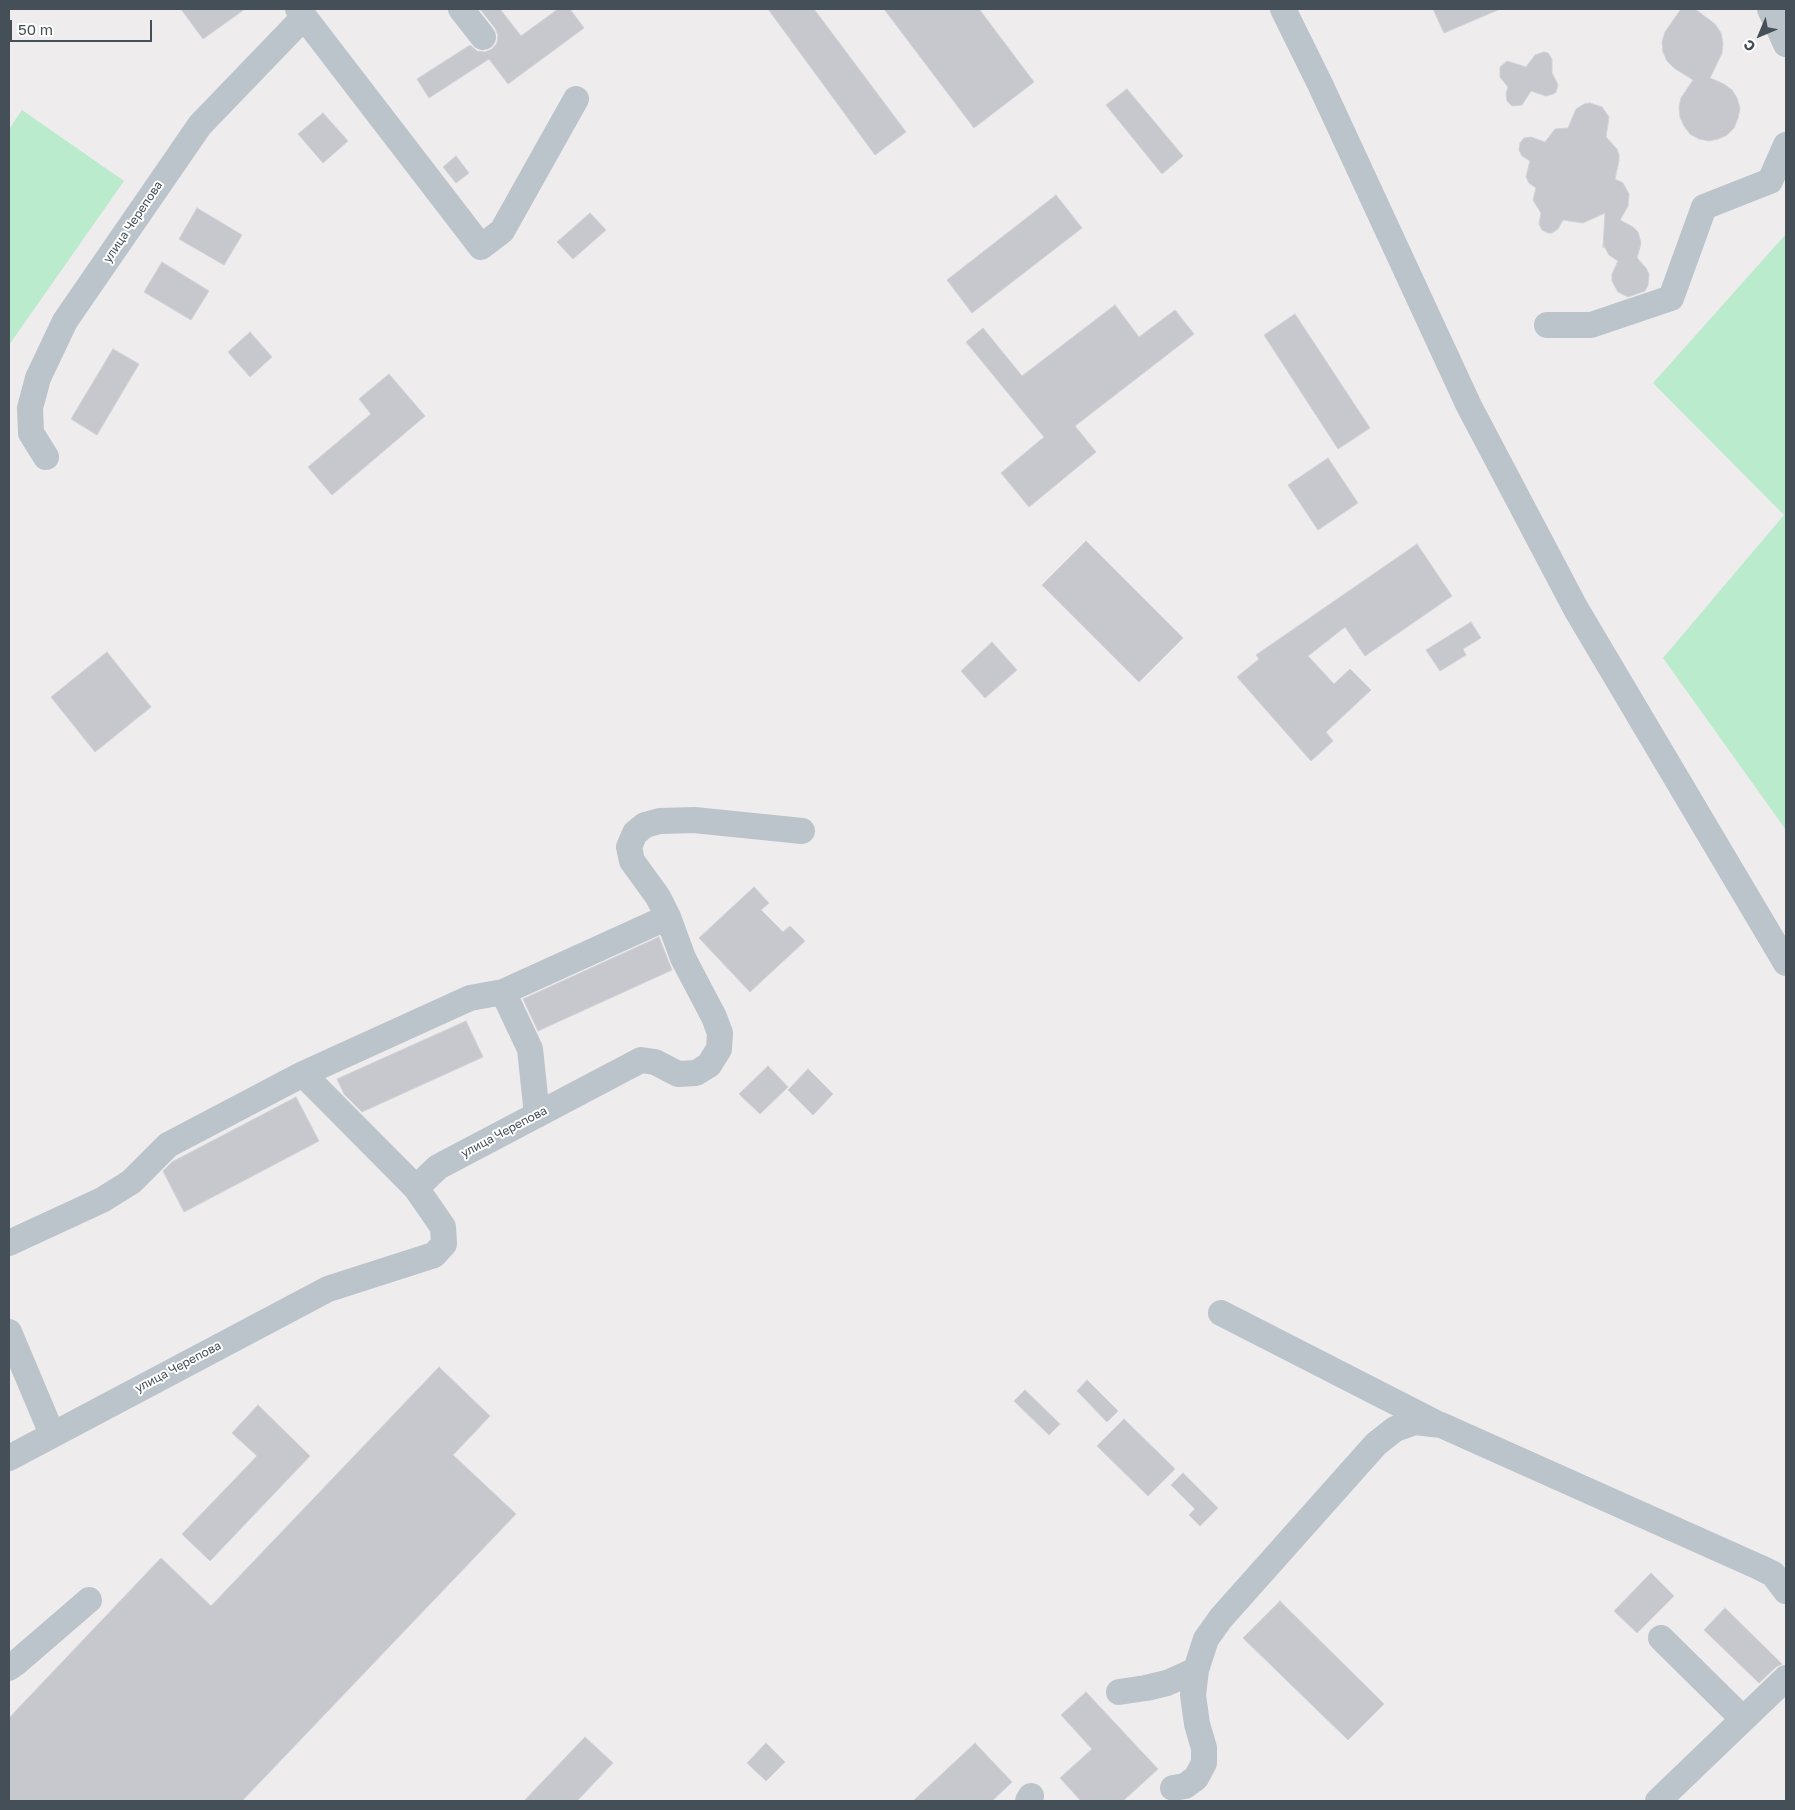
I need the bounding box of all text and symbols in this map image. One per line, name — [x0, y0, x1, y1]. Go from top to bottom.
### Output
scale bar — [12, 10, 155, 42]
north arrow — [1735, 10, 1785, 60]
text: 50 m — [18, 20, 53, 38]
text: С — [1740, 36, 1759, 55]
street label: улица Черепова — [100, 178, 166, 266]
street label: улица Черепова — [458, 1103, 550, 1161]
street label: улица Черепова — [132, 1338, 224, 1396]

